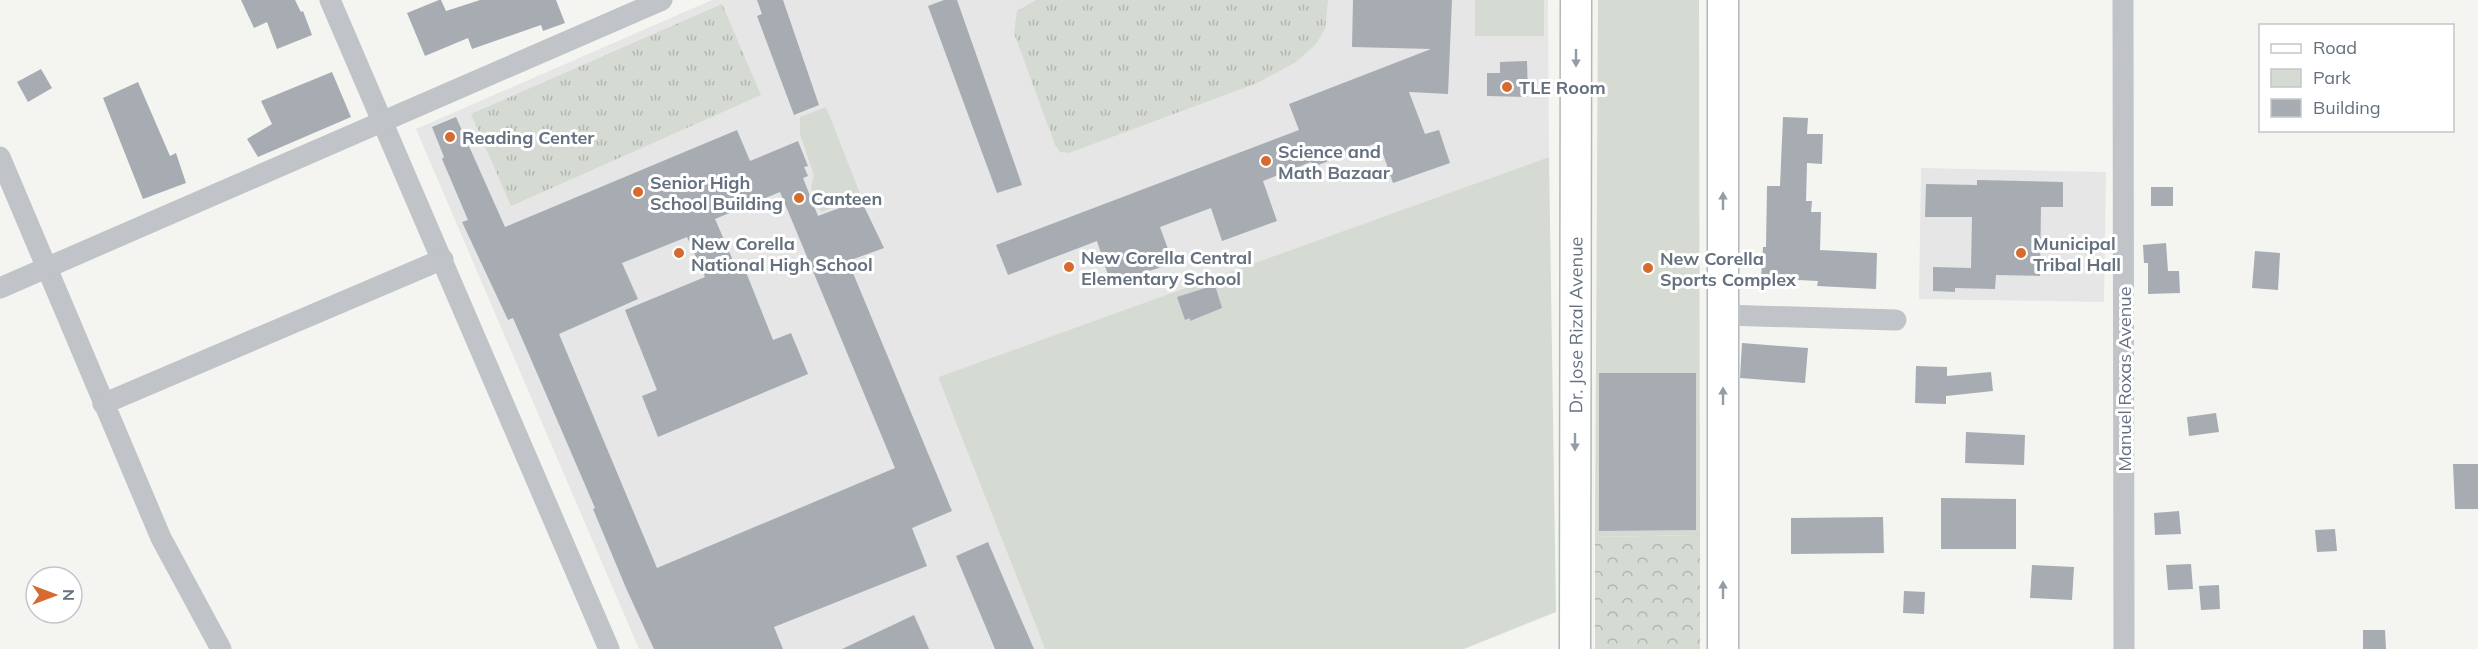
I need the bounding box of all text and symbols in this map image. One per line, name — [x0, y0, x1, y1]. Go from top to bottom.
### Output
legend — [2259, 24, 2454, 132]
text: Road — [2313, 36, 2357, 59]
one-way arrow — [1571, 49, 1581, 68]
text: Park — [2313, 66, 2352, 89]
place label: TLE Room — [1519, 76, 1606, 99]
marker: TLE Room — [1500, 80, 1514, 94]
text: Building — [2313, 96, 2381, 119]
place label: Reading Center — [462, 126, 595, 149]
marker: Reading Center — [443, 130, 457, 144]
place label: Science and Math Bazaar — [1278, 140, 1391, 184]
marker: Science and Math Bazaar — [1259, 154, 1273, 168]
place label: Senior High School Building — [650, 171, 783, 215]
marker: Senior High School Building — [631, 185, 645, 199]
place label: Canteen — [811, 187, 882, 210]
marker: Canteen — [792, 191, 806, 205]
one-way arrow — [1718, 191, 1728, 210]
place label: New Corella National High School — [691, 232, 873, 276]
place label: Municipal Tribal Hall — [2033, 232, 2121, 276]
street label: Dr. Jose Rizal Avenue — [1564, 237, 1587, 413]
marker: New Corella National High School — [672, 246, 686, 260]
place label: New Corella Central Elementary School — [1081, 246, 1252, 290]
marker: Municipal Tribal Hall — [2014, 246, 2028, 260]
place label: New Corella Sports Complex — [1660, 247, 1797, 291]
marker: New Corella Central Elementary School — [1062, 260, 1076, 274]
marker: New Corella Sports Complex — [1641, 261, 1655, 275]
street label: Manuel Roxas Avenue — [2113, 287, 2136, 471]
one-way arrow — [1718, 386, 1728, 405]
one-way arrow — [1570, 433, 1580, 452]
north arrow — [24, 565, 84, 625]
one-way arrow — [1718, 581, 1728, 600]
text: N — [59, 589, 79, 601]

